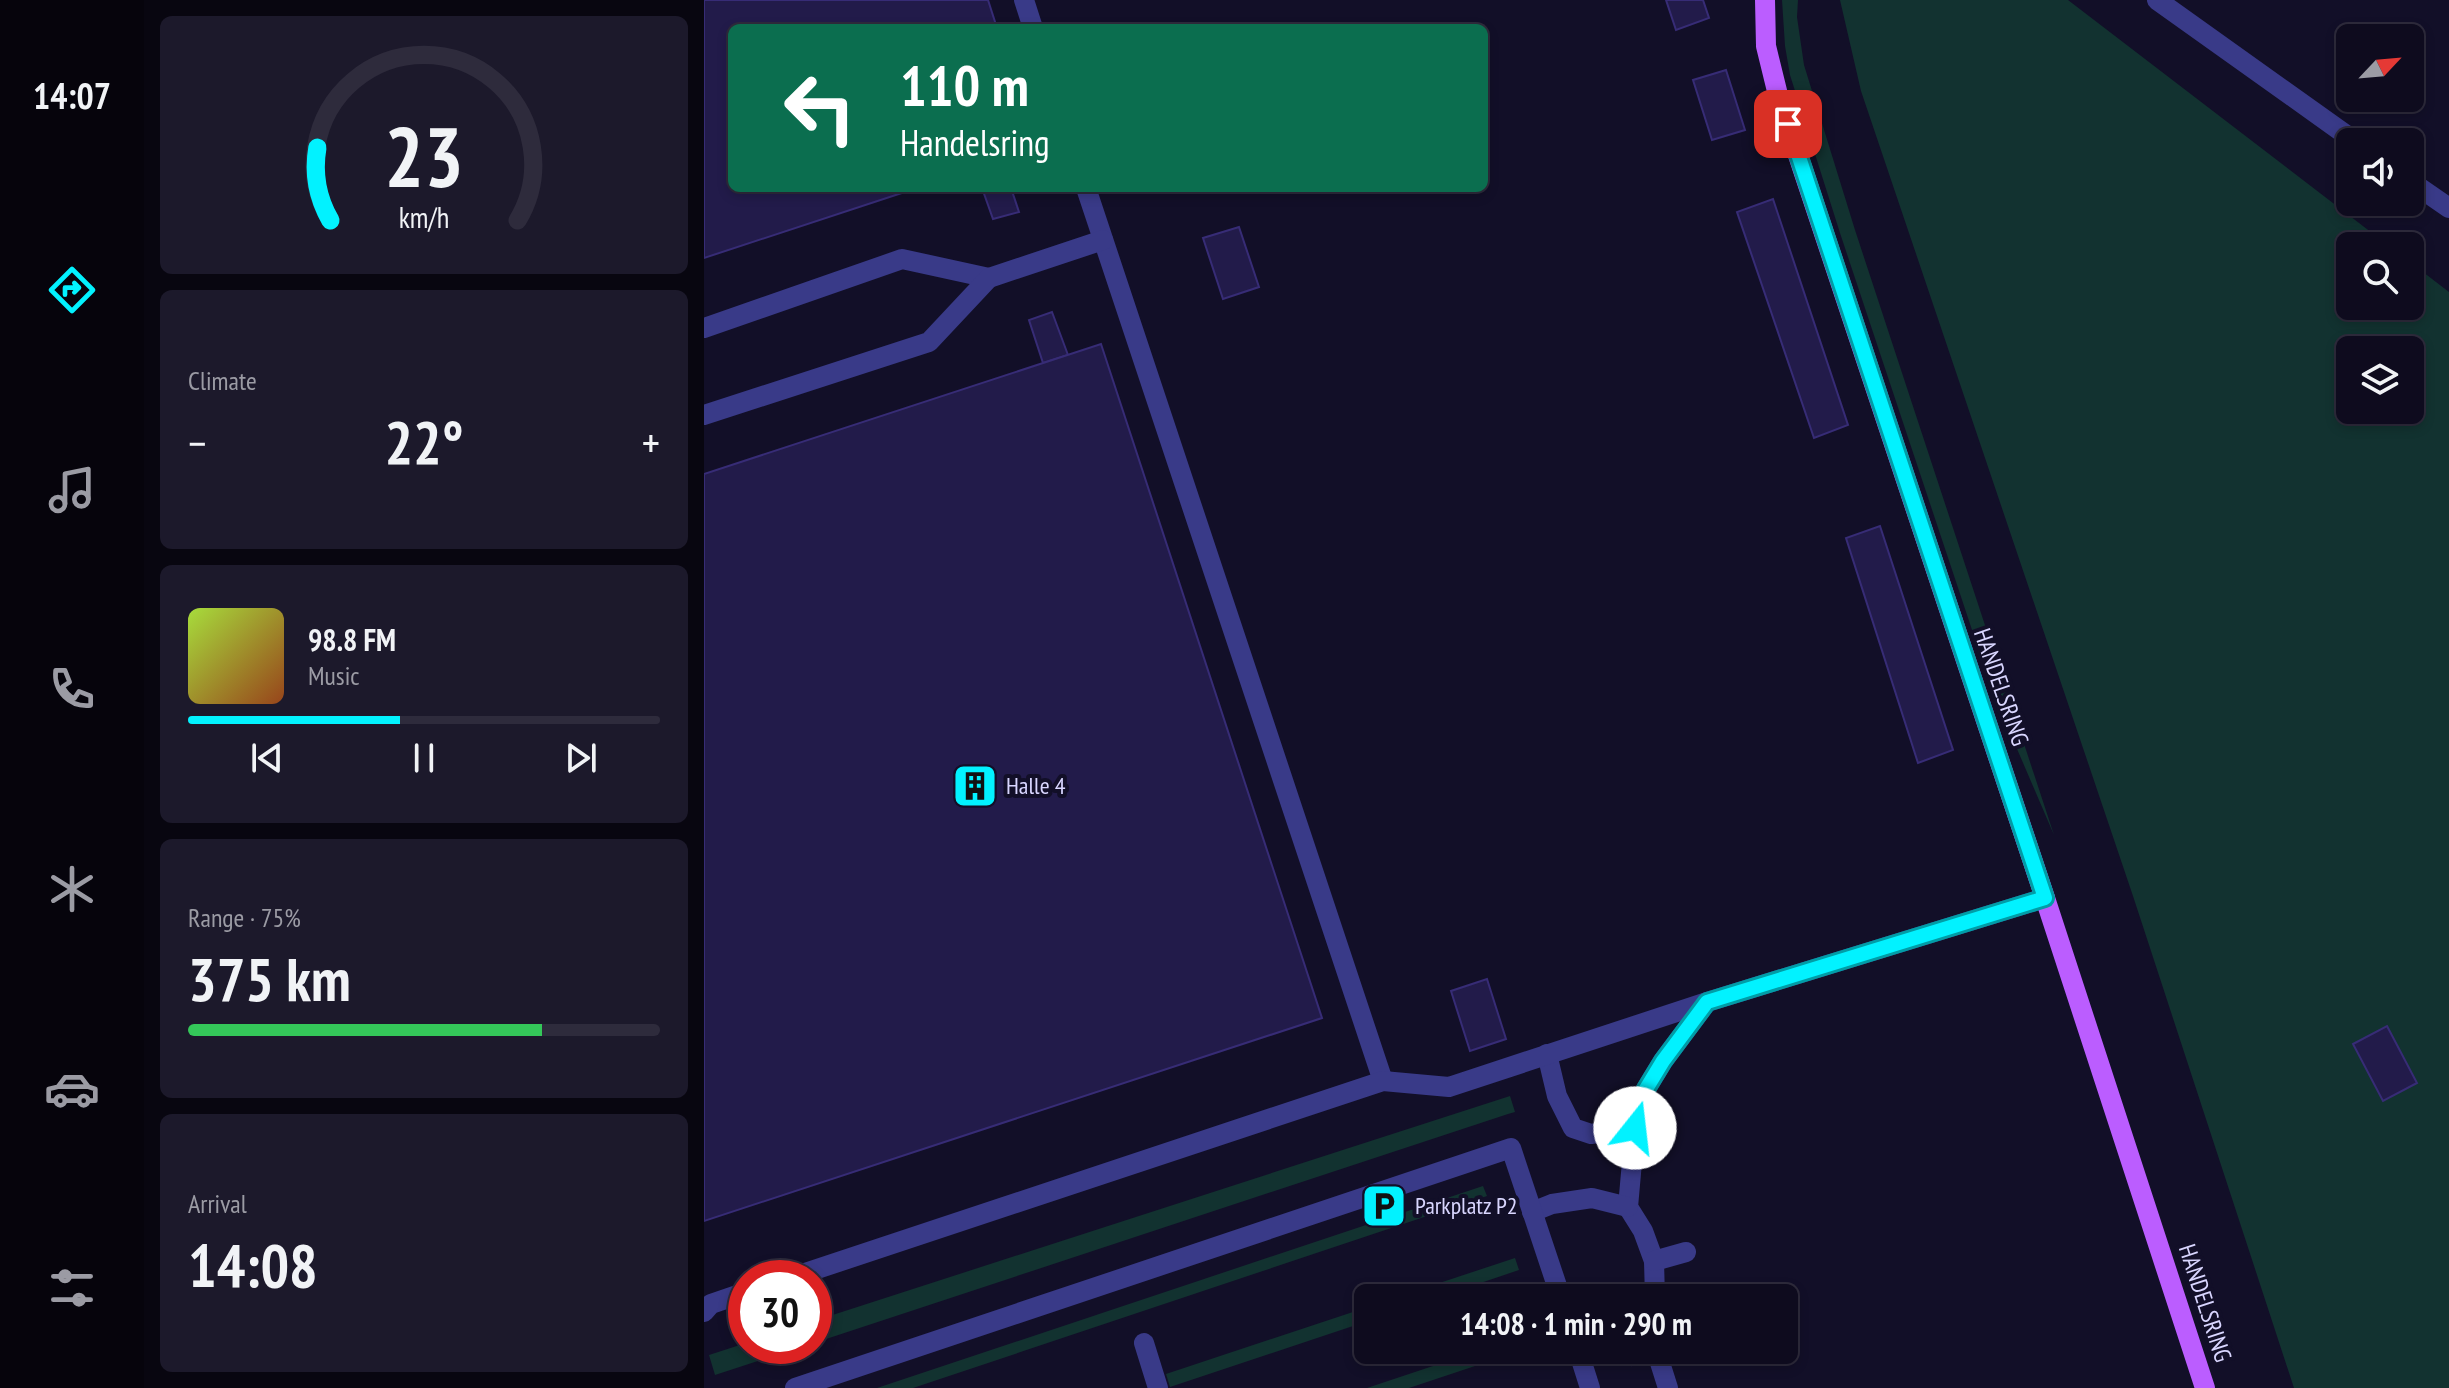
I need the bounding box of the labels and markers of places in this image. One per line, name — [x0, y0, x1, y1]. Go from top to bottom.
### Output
pin — [1754, 90, 1822, 158]
building icon: Halle 4 — [951, 762, 999, 810]
place label: Halle 4 — [1006, 770, 1066, 801]
parking icon: Parkplatz P2 — [1360, 1182, 1408, 1230]
place label: Parkplatz P2 — [1415, 1190, 1518, 1221]

